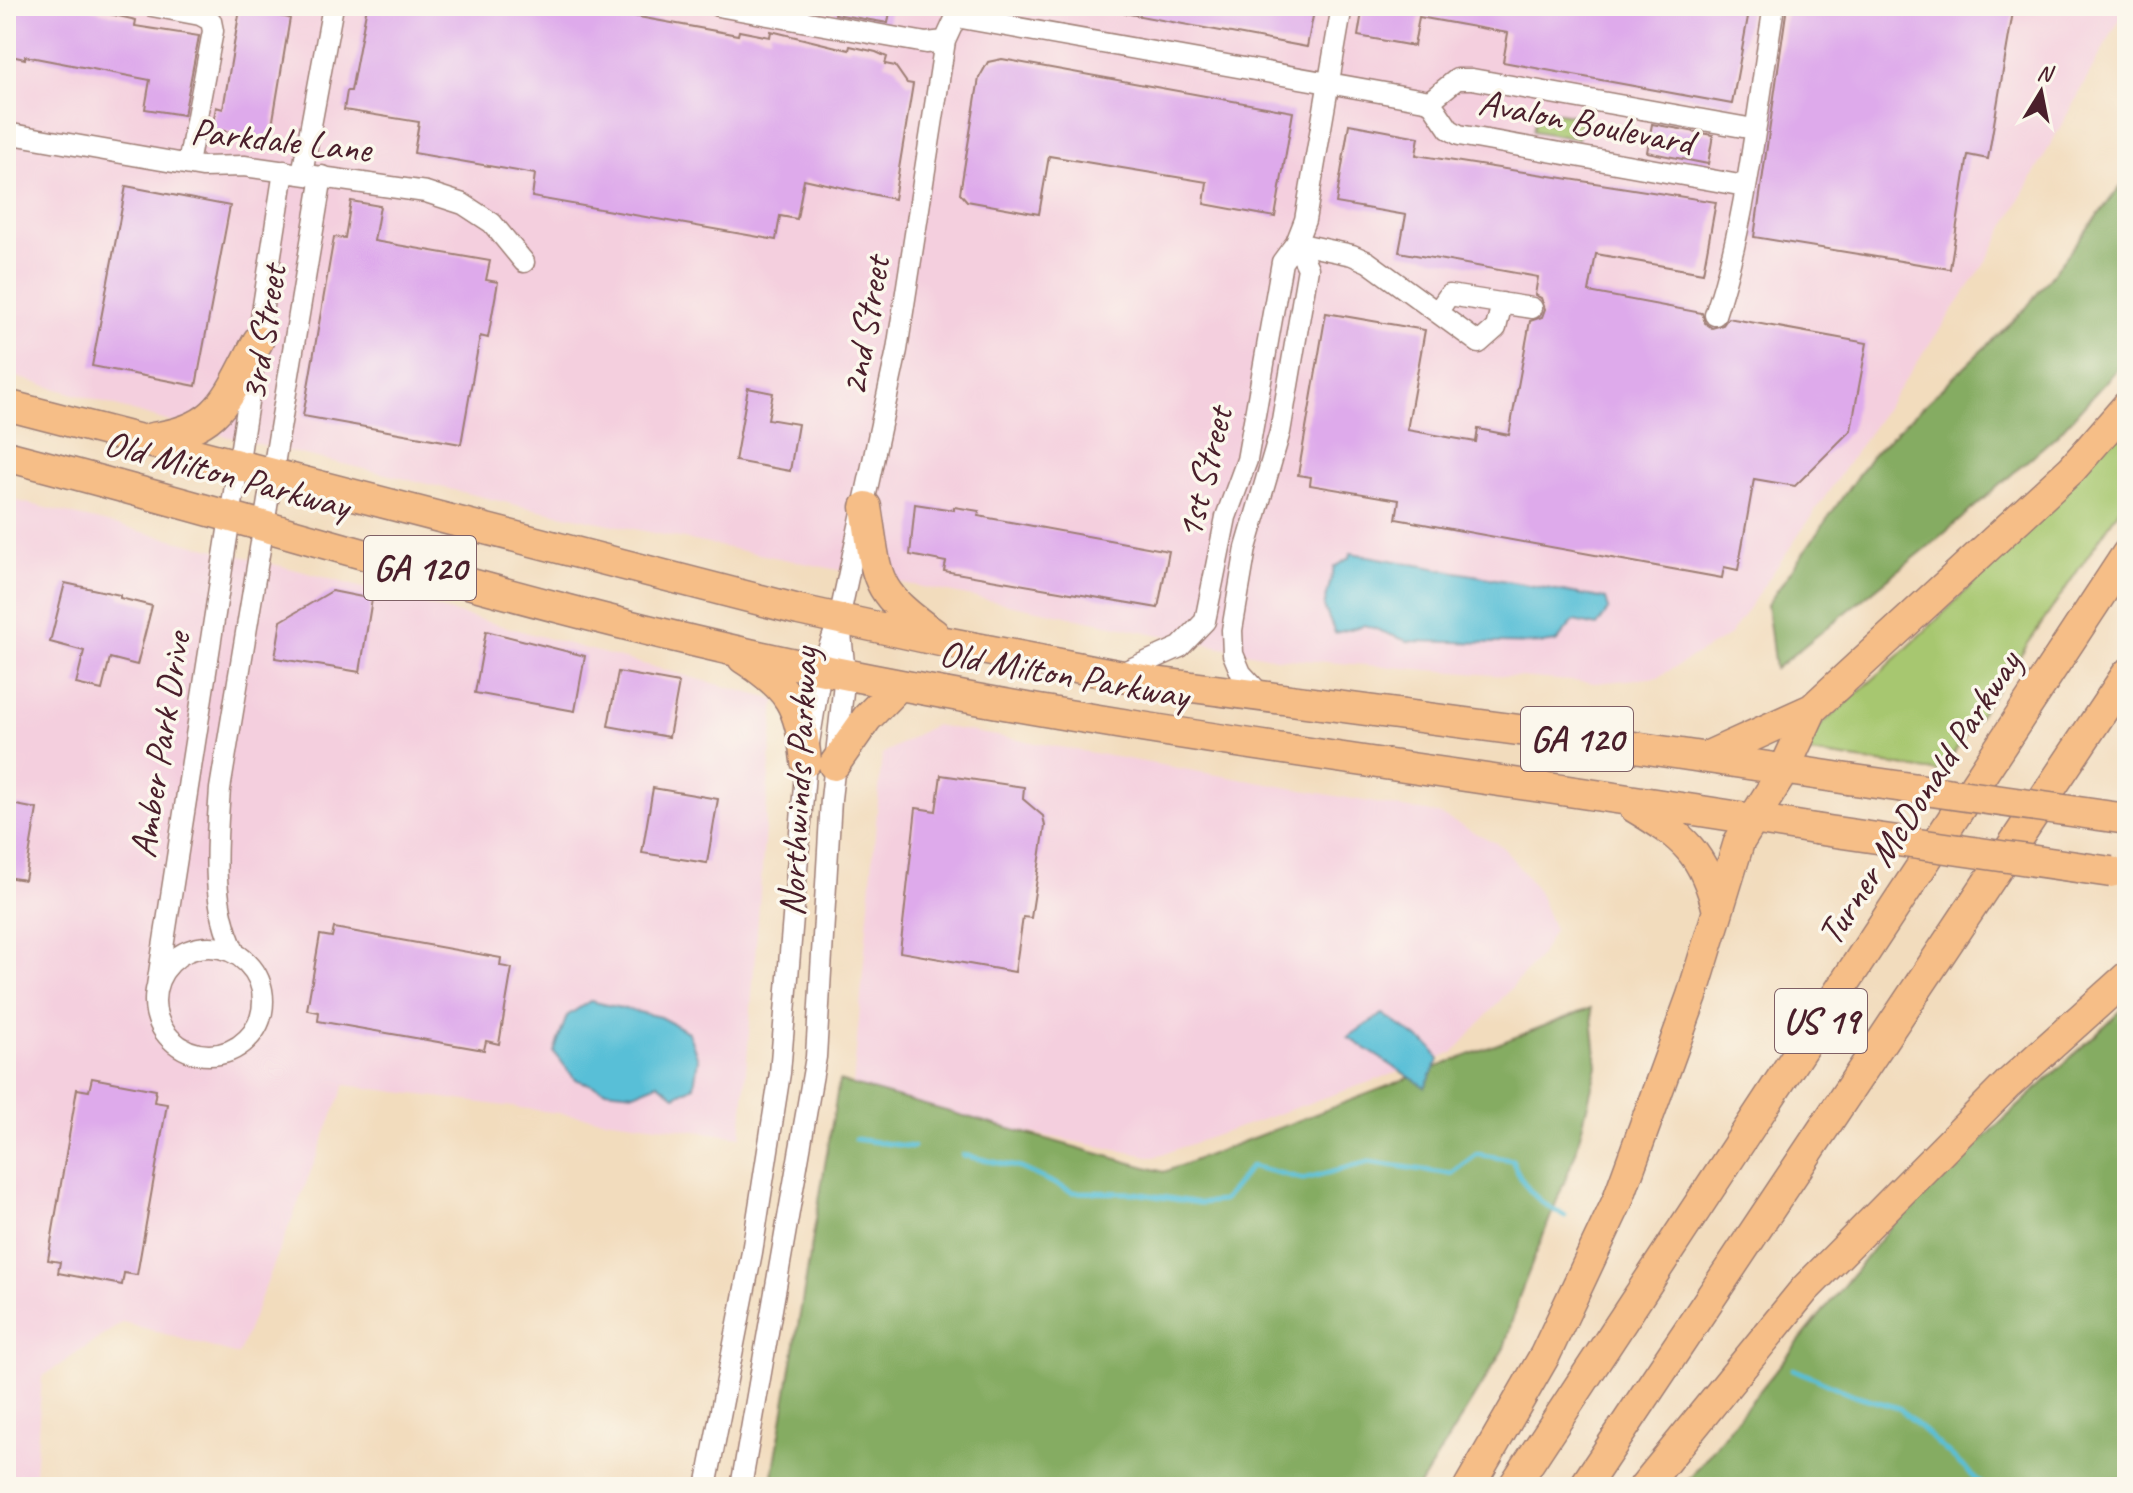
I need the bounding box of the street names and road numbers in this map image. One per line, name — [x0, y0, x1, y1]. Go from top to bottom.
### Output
street label: Avalon Boulevard — [1475, 78, 1703, 167]
street label: Parkdale Lane — [189, 107, 376, 173]
street label: 2nd Street — [830, 249, 901, 399]
street label: 3rd Street — [229, 258, 297, 404]
street label: 1st Street — [1165, 399, 1244, 544]
street label: Old Milton Parkway — [99, 419, 358, 530]
road number: GA 120 — [364, 536, 476, 600]
street label: Amber Park Drive — [119, 626, 201, 861]
street label: Old Milton Parkway — [936, 629, 1195, 720]
street label: Turner McDonald Parkway — [1806, 640, 2033, 954]
street label: Northwinds Parkway — [767, 643, 829, 918]
road number: GA 120 — [1521, 707, 1633, 771]
road number: US 19 — [1775, 989, 1867, 1053]

